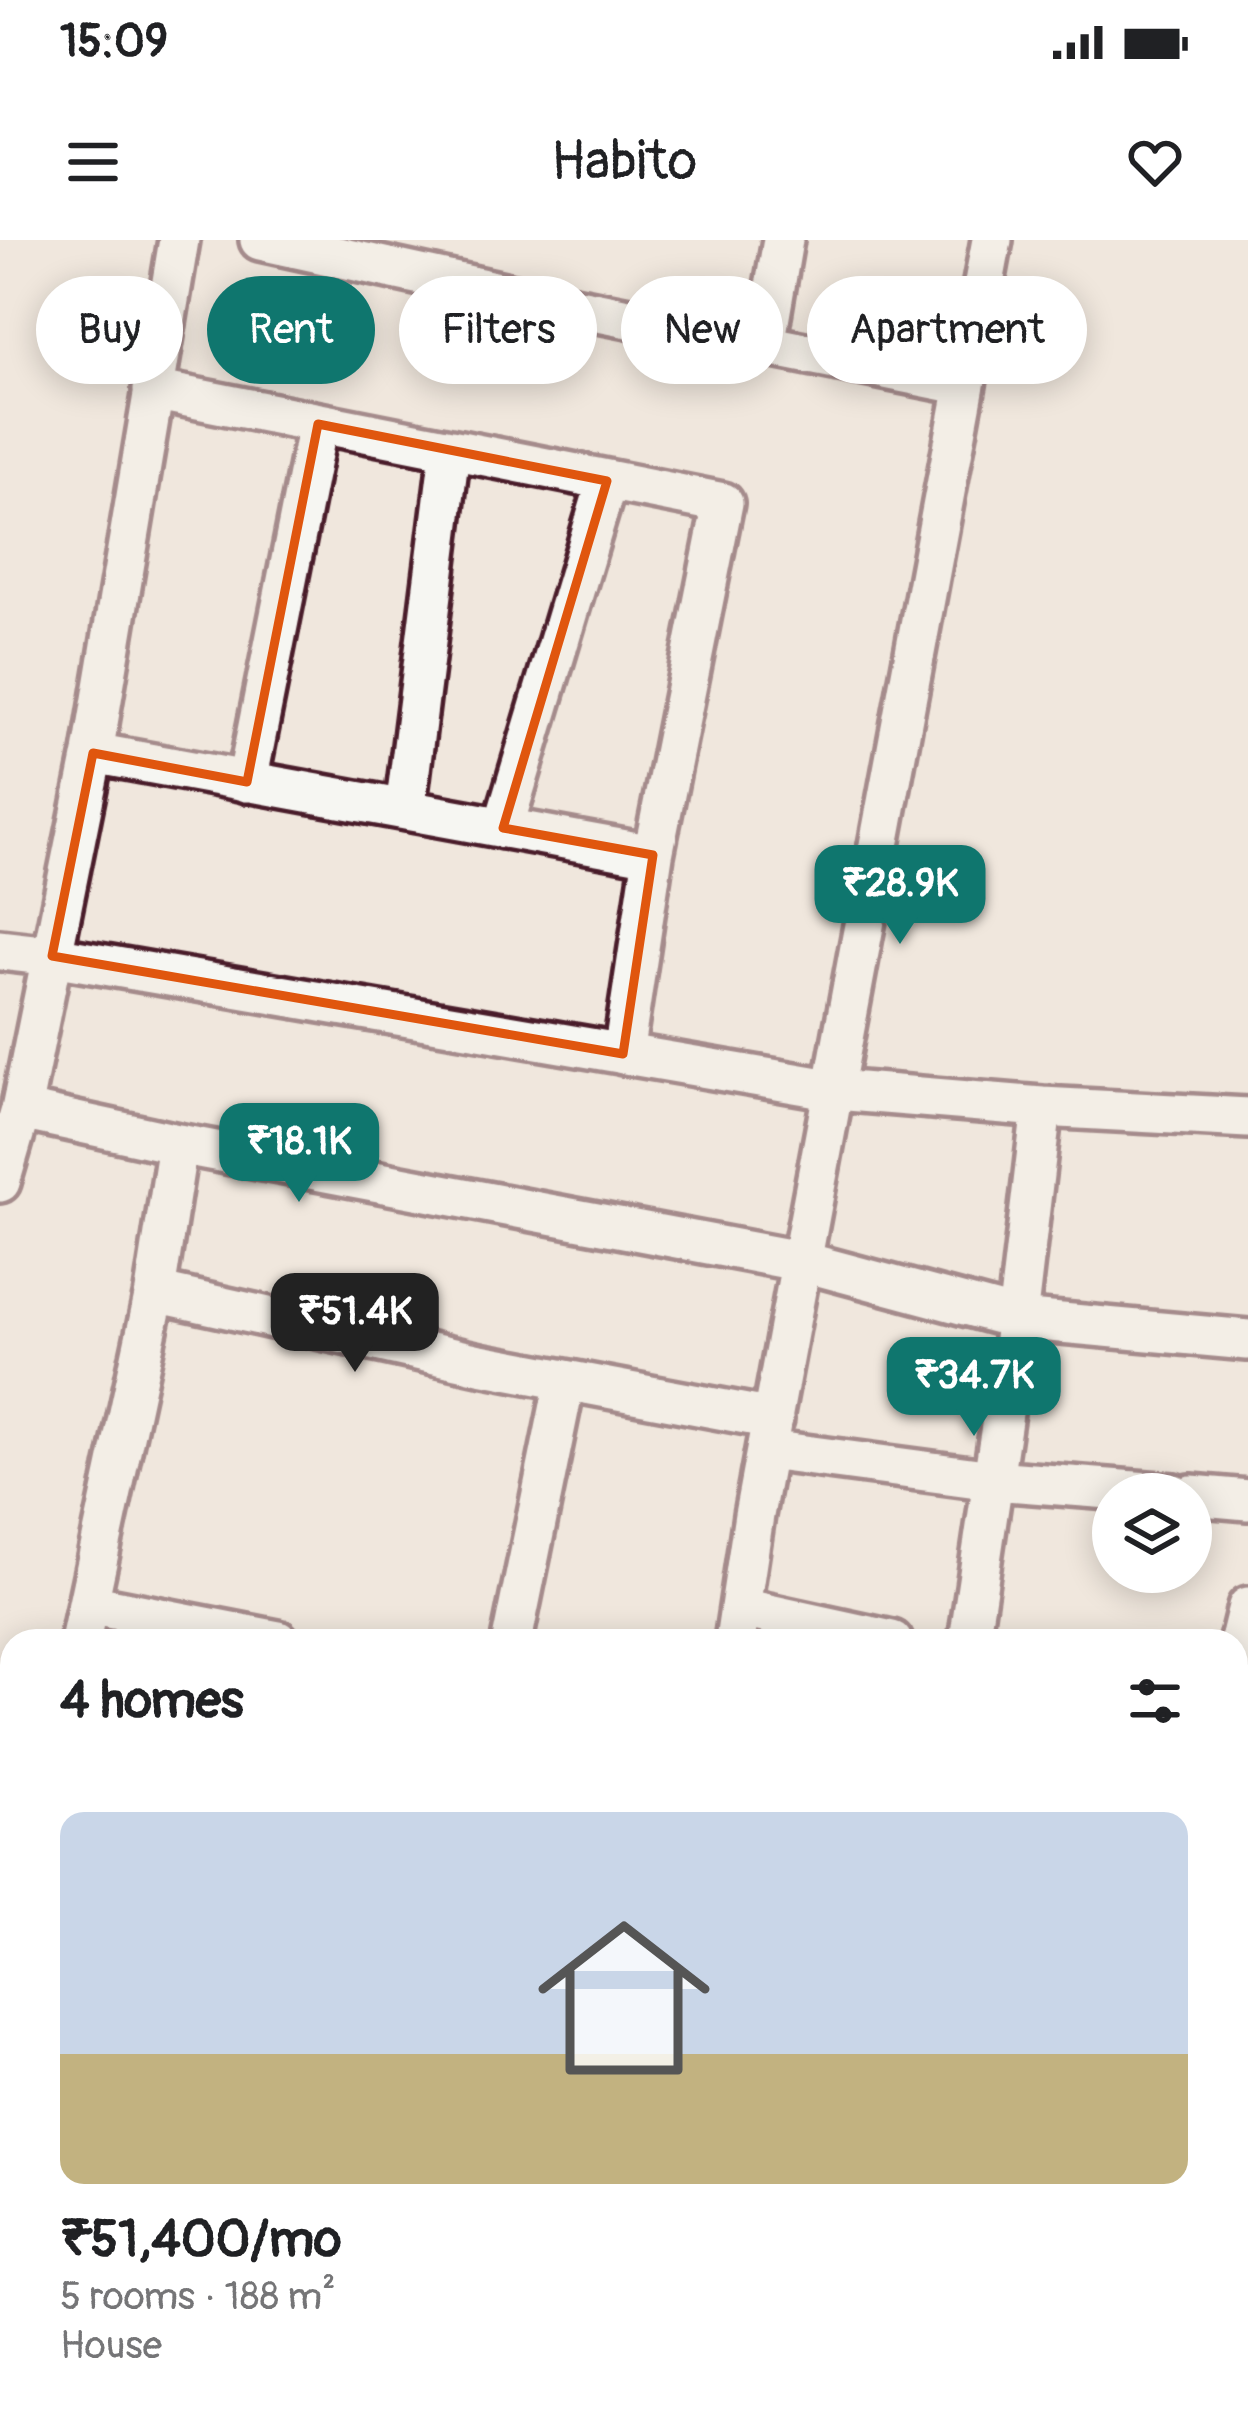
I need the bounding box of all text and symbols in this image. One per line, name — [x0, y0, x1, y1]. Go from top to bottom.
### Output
text: 15:09 — [60, 14, 168, 70]
text: Habito — [551, 128, 697, 196]
icon: menu — [60, 129, 126, 195]
icon: heart — [1122, 129, 1188, 195]
chip: Buy — [36, 276, 183, 384]
chip: Rent — [207, 276, 375, 384]
chip: Filters — [399, 276, 597, 384]
chip: New — [621, 276, 783, 384]
chip: Apartment — [807, 276, 1087, 384]
pin: ₹28.9K — [802, 845, 998, 947]
text: ₹28.9K — [841, 859, 959, 908]
pin: ₹18.1K — [201, 1103, 397, 1205]
text: ₹18.1K — [246, 1117, 352, 1166]
pin: ₹51.4K — [257, 1273, 453, 1375]
text: ₹51.4K — [298, 1287, 412, 1336]
pin: ₹34.7K — [876, 1337, 1072, 1439]
text: ₹34.7K — [914, 1351, 1034, 1400]
map controls — [1092, 1473, 1212, 1593]
button: layers — [1092, 1473, 1212, 1593]
icon: filters — [1122, 1668, 1188, 1734]
text: 4 homes — [60, 1669, 244, 1733]
icon: home — [516, 1890, 732, 2106]
text: ₹51,400/mo — [60, 2208, 341, 2272]
text: 5 rooms · 188 m² — [60, 2272, 336, 2321]
text: House — [60, 2321, 162, 2370]

